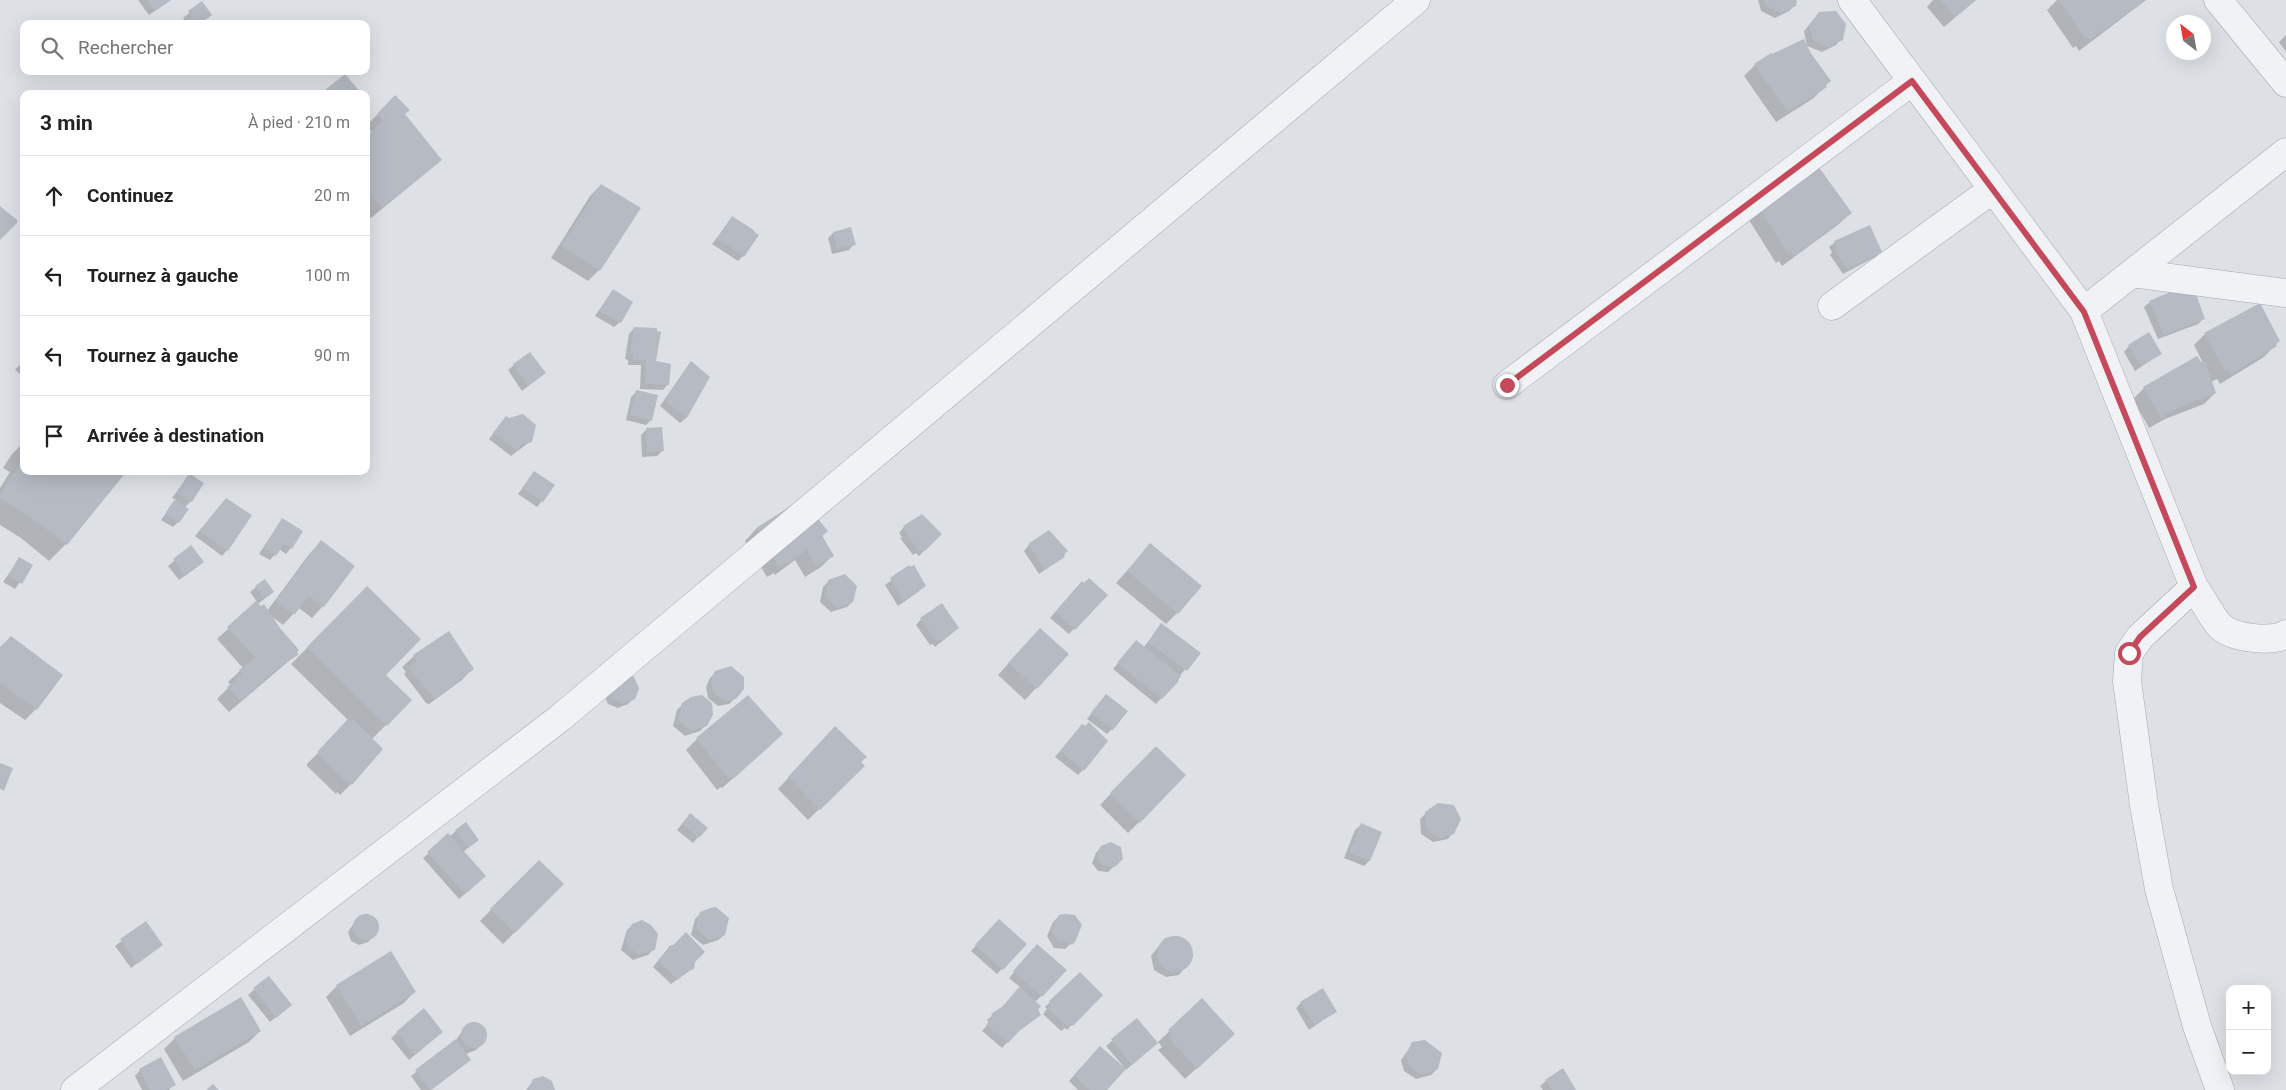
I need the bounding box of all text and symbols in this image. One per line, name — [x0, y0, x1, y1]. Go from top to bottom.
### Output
north arrow — [2166, 15, 2211, 60]
search box — [20, 20, 370, 75]
icon: search — [38, 34, 66, 62]
text: Rechercher — [78, 36, 173, 59]
text: 3 min — [40, 111, 93, 135]
text: À pied · 210 m — [248, 113, 350, 132]
icon: ahead — [40, 182, 68, 210]
text: Continuez — [87, 184, 173, 207]
text: 20 m — [314, 186, 350, 205]
icon: left — [40, 262, 68, 290]
text: Tournez à gauche — [87, 264, 238, 287]
text: 100 m — [305, 266, 350, 285]
icon: left — [40, 342, 68, 370]
text: Tournez à gauche — [87, 344, 238, 367]
text: 90 m — [314, 346, 350, 365]
route end — [1496, 374, 1519, 397]
icon: arrive — [40, 422, 68, 450]
text: Arrivée à destination — [87, 424, 264, 447]
route start — [2118, 642, 2141, 665]
map controls — [2226, 985, 2271, 1075]
button: + — [2226, 985, 2271, 1030]
button: − — [2226, 1030, 2271, 1075]

